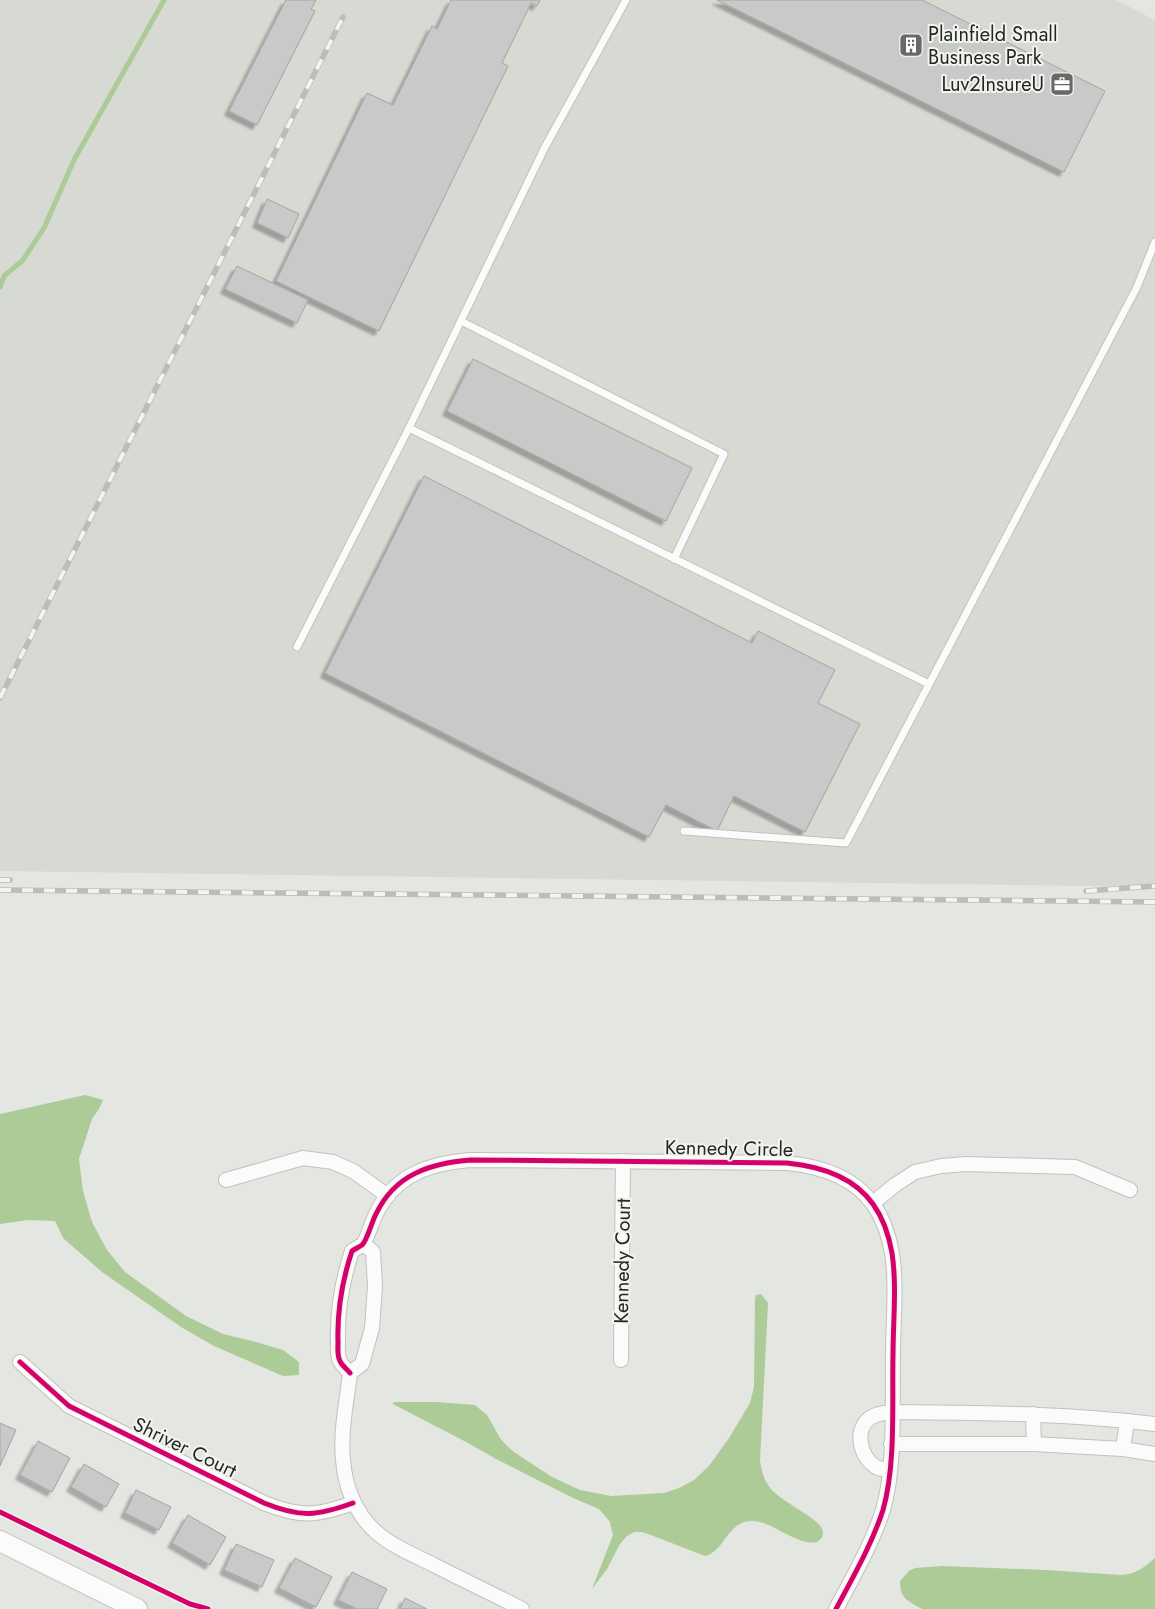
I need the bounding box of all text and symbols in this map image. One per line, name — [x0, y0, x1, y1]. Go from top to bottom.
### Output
place label: Plainfield Small Business Park — [928, 20, 1057, 72]
building icon: Plainfield Small Business Park — [898, 32, 924, 58]
place label: Luv2InsureU — [941, 70, 1044, 99]
office icon: Luv2InsureU — [1049, 71, 1075, 97]
street label: Kennedy Circle — [665, 1133, 793, 1164]
street label: Kennedy Court — [607, 1198, 638, 1324]
street label: Shriver Court — [128, 1410, 242, 1485]

